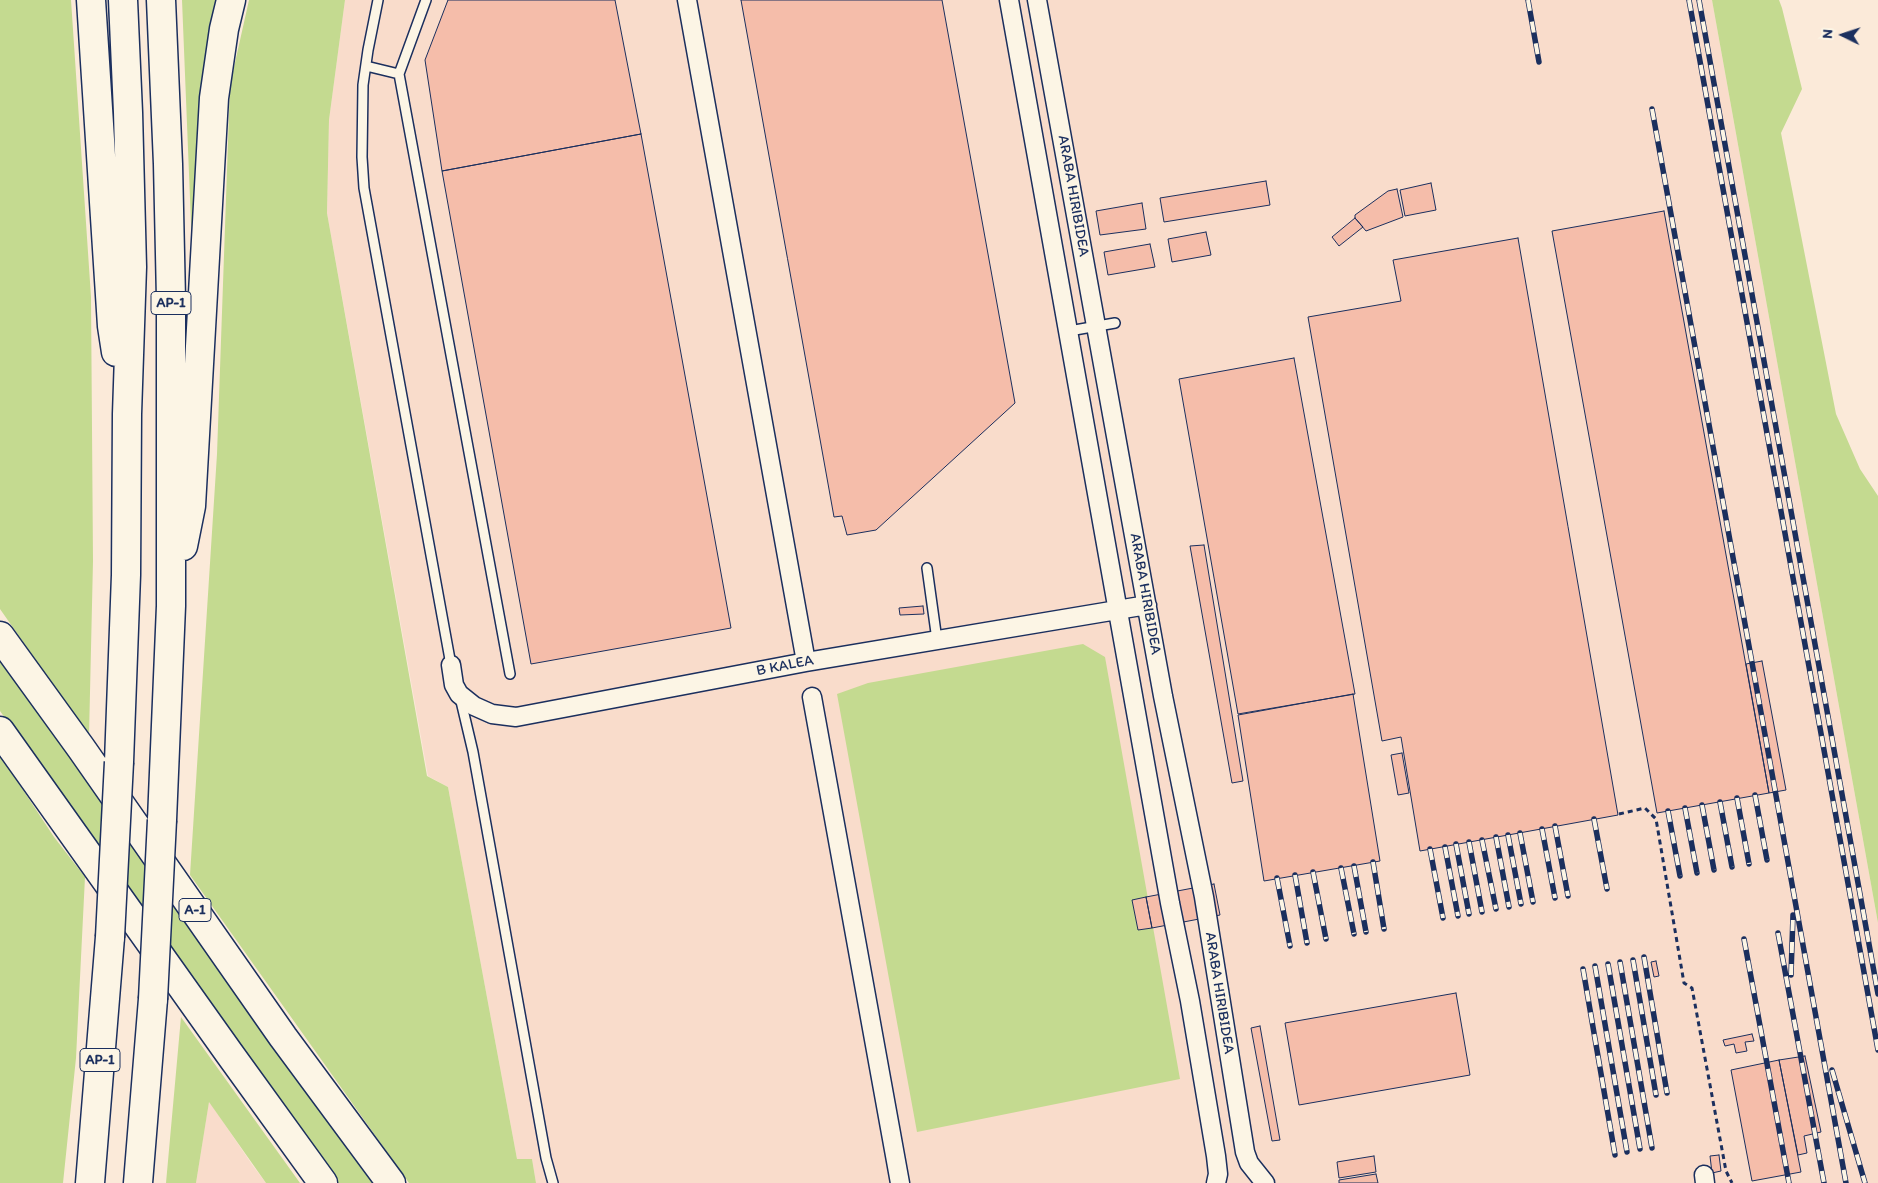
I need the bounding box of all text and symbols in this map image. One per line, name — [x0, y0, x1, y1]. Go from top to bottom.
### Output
north arrow — [1818, 10, 1868, 60]
text: N — [1819, 29, 1836, 39]
street label: ARABA HIRIBIDEA — [1053, 134, 1093, 258]
road number: AP-1 — [151, 292, 191, 314]
street label: ARABA HIRIBIDEA — [1125, 532, 1165, 656]
street label: B KALEA — [755, 652, 815, 680]
road number: A-1 — [179, 898, 211, 922]
street label: ARABA HIRIBIDEA — [1200, 931, 1238, 1055]
road number: AP-1 — [80, 1048, 120, 1072]

